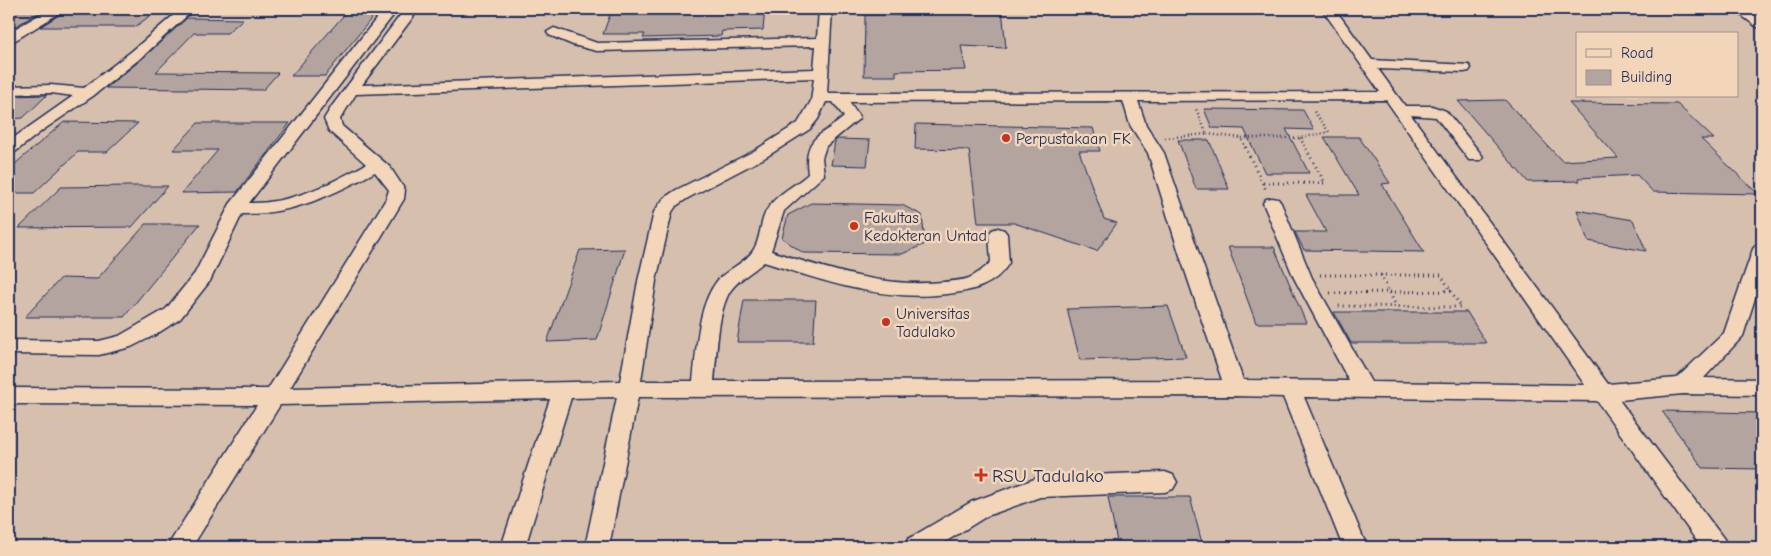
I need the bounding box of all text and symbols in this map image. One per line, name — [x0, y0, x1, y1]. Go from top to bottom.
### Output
legend — [1576, 32, 1738, 98]
text: Road — [1621, 44, 1653, 62]
text: Building — [1621, 68, 1672, 86]
place label: Perpustakaan FK — [1016, 130, 1131, 148]
marker: Perpustakaan FK — [1000, 132, 1012, 144]
place label: Fakultas Kedokteran Untad — [864, 209, 987, 245]
marker: Fakultas Kedokteran Untad — [848, 220, 860, 232]
place label: Universitas Tadulako — [896, 305, 970, 341]
marker: Universitas Tadulako — [880, 316, 892, 328]
place label: RSU Tadulako — [992, 465, 1104, 487]
marker: RSU Tadulako — [974, 468, 988, 482]

